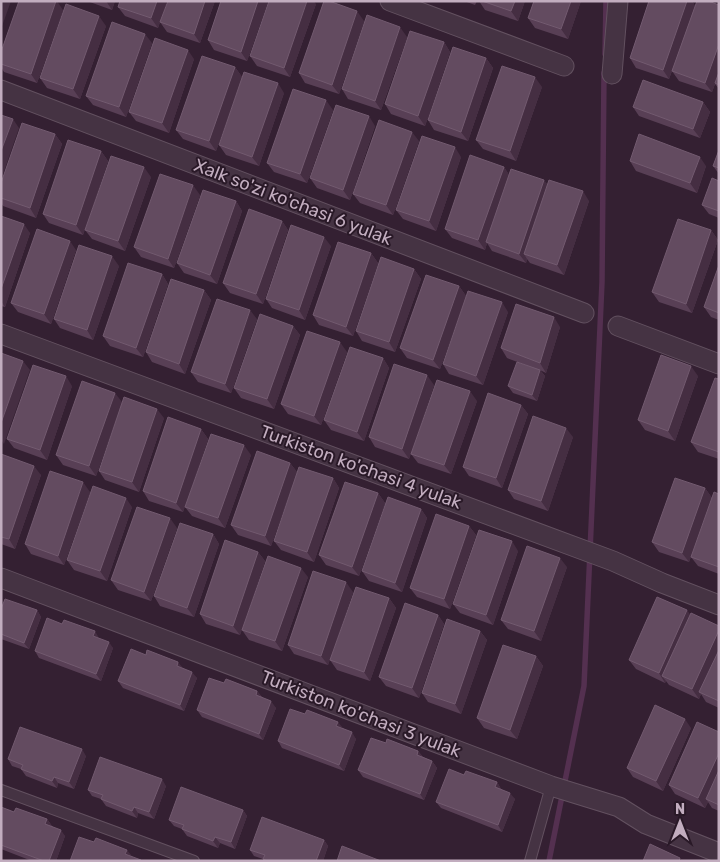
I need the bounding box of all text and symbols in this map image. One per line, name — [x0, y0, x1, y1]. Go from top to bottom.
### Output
street label: Xalk so'zi ko'chasi 6 yulak — [191, 154, 396, 250]
street label: Turkiston ko'chasi 4 yulak — [257, 420, 465, 514]
street label: Turkiston ko'chasi 3 yulak — [258, 666, 465, 763]
north arrow — [655, 797, 705, 847]
text: N — [675, 801, 685, 818]

